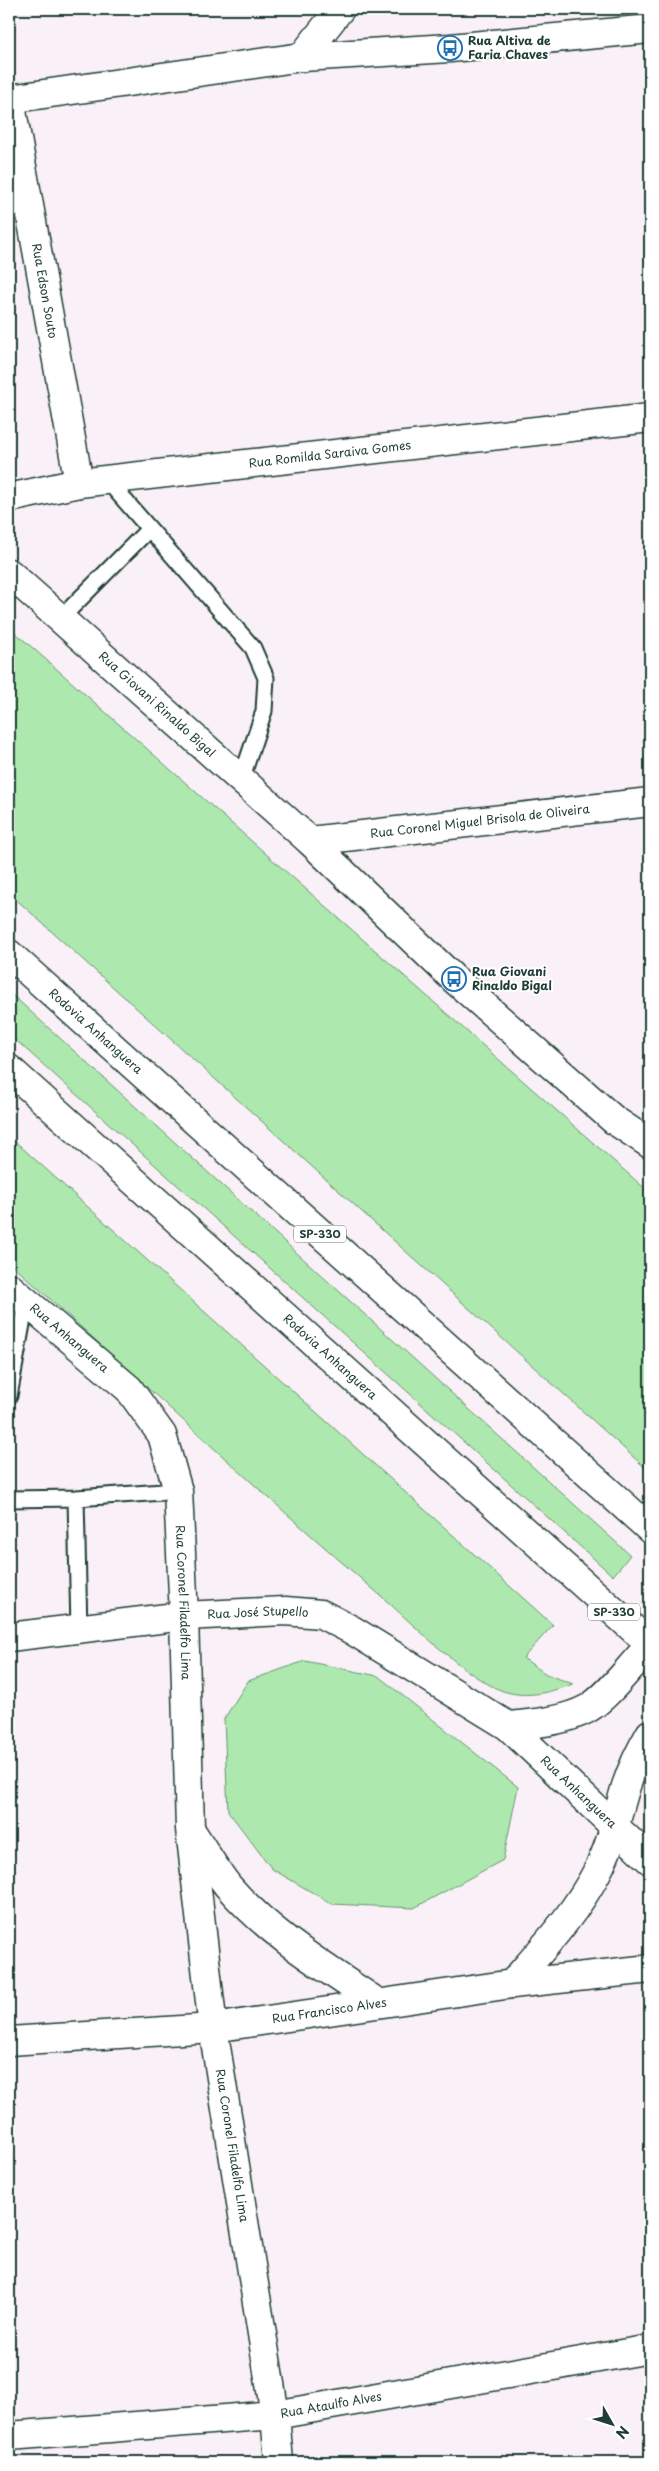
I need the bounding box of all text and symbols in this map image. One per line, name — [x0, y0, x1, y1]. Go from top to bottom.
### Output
place label: Rua Altiva de Faria Chaves — [468, 31, 551, 63]
bus stop icon: Rua Altiva de Faria Chaves — [437, 35, 463, 61]
street label: Rua Edson Souto — [28, 242, 63, 340]
street label: Rua Romilda Saraiva Gomes — [248, 435, 412, 472]
street label: Rua Giovani Rinaldo Bigal — [95, 647, 220, 761]
street label: Rua Coronel Miguel Brisola de Oliveira — [369, 799, 591, 842]
place label: Rua Giovani Rinaldo Bigal — [472, 962, 552, 994]
bus stop icon: Rua Giovani Rinaldo Bigal — [441, 966, 467, 992]
street label: Rodovia Anhanguera — [45, 984, 147, 1078]
road number: SP-330 — [294, 1226, 346, 1242]
street label: Rua Anhanguera — [26, 1299, 114, 1377]
street label: Rodovia Anhanguera — [280, 1309, 382, 1404]
street label: Rua Coronel Filadelfo Lima — [172, 1525, 196, 1681]
street label: Rua José Stupello — [207, 1601, 310, 1623]
road number: SP-330 — [588, 1604, 640, 1620]
street label: Rua Anhanguera — [537, 1751, 622, 1833]
street label: Rua Francisco Alves — [271, 1993, 388, 2027]
street label: Rua Coronel Filadelfo Lima — [212, 2067, 254, 2224]
street label: Rua Ataulfo Alves — [279, 2386, 383, 2422]
north arrow — [586, 2398, 636, 2448]
text: N — [611, 2422, 634, 2443]

